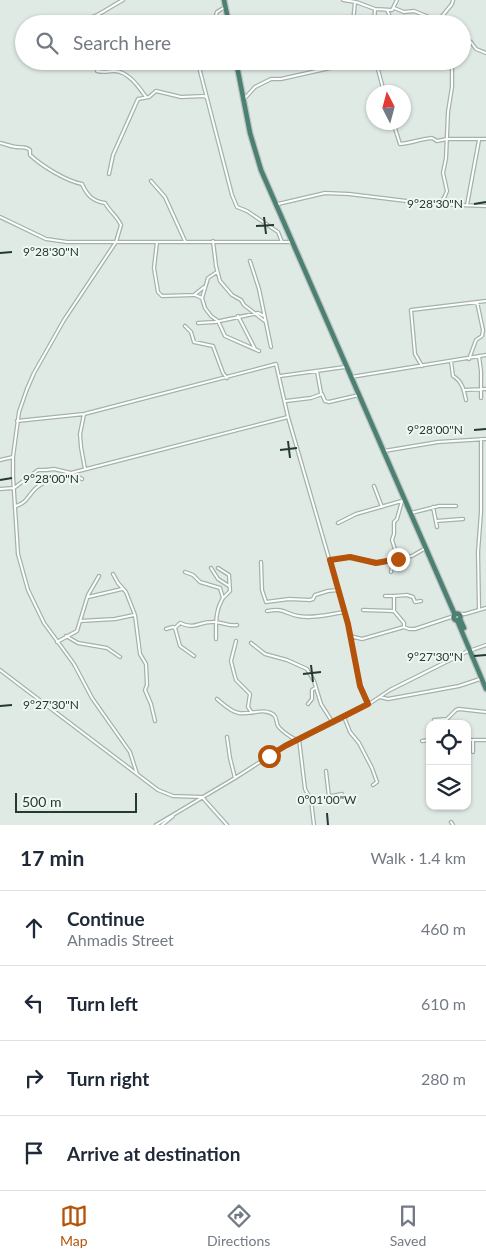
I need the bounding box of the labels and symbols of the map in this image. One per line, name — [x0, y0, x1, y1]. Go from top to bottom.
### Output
north arrow — [366, 85, 411, 130]
text: 9°28'30"N — [407, 196, 463, 211]
text: 9°28'30"N — [23, 244, 79, 259]
text: 9°28'00"N — [407, 422, 463, 437]
text: 9°28'00"N — [23, 471, 79, 486]
route end — [387, 548, 410, 571]
text: 9°27'30"N — [407, 649, 463, 664]
text: 9°27'30"N — [23, 697, 79, 712]
route start — [258, 745, 281, 768]
scale bar — [15, 790, 138, 813]
text: 0°01'00"W — [297, 792, 357, 807]

